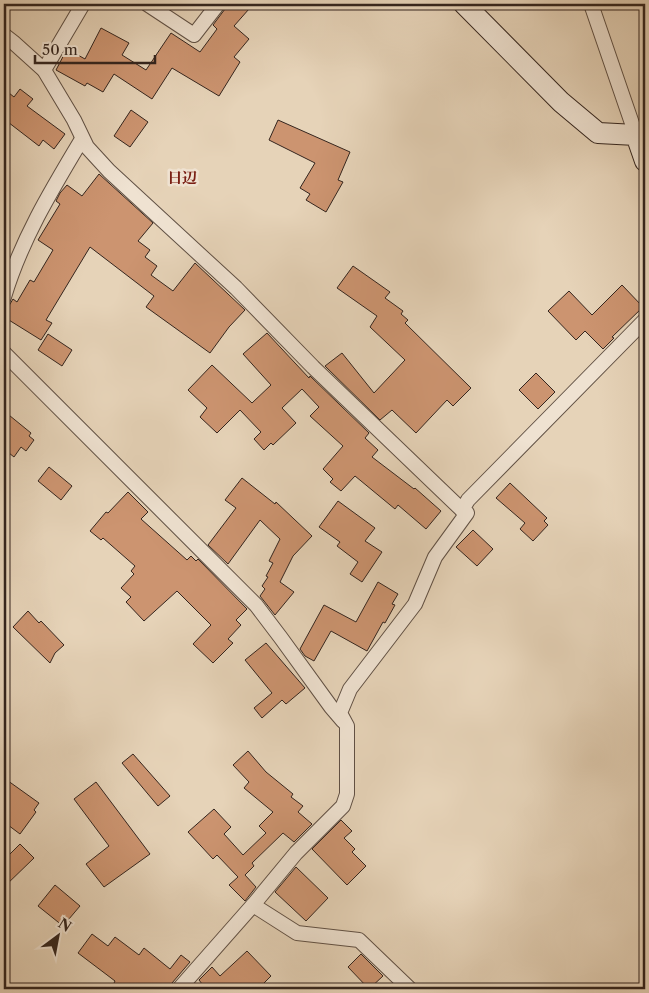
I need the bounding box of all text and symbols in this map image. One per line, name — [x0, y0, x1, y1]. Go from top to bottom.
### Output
scale bar — [35, 32, 155, 64]
text: 50 m — [42, 40, 78, 59]
district label: 日辺 — [167, 168, 197, 187]
north arrow — [32, 910, 82, 960]
text: N — [55, 914, 75, 936]

